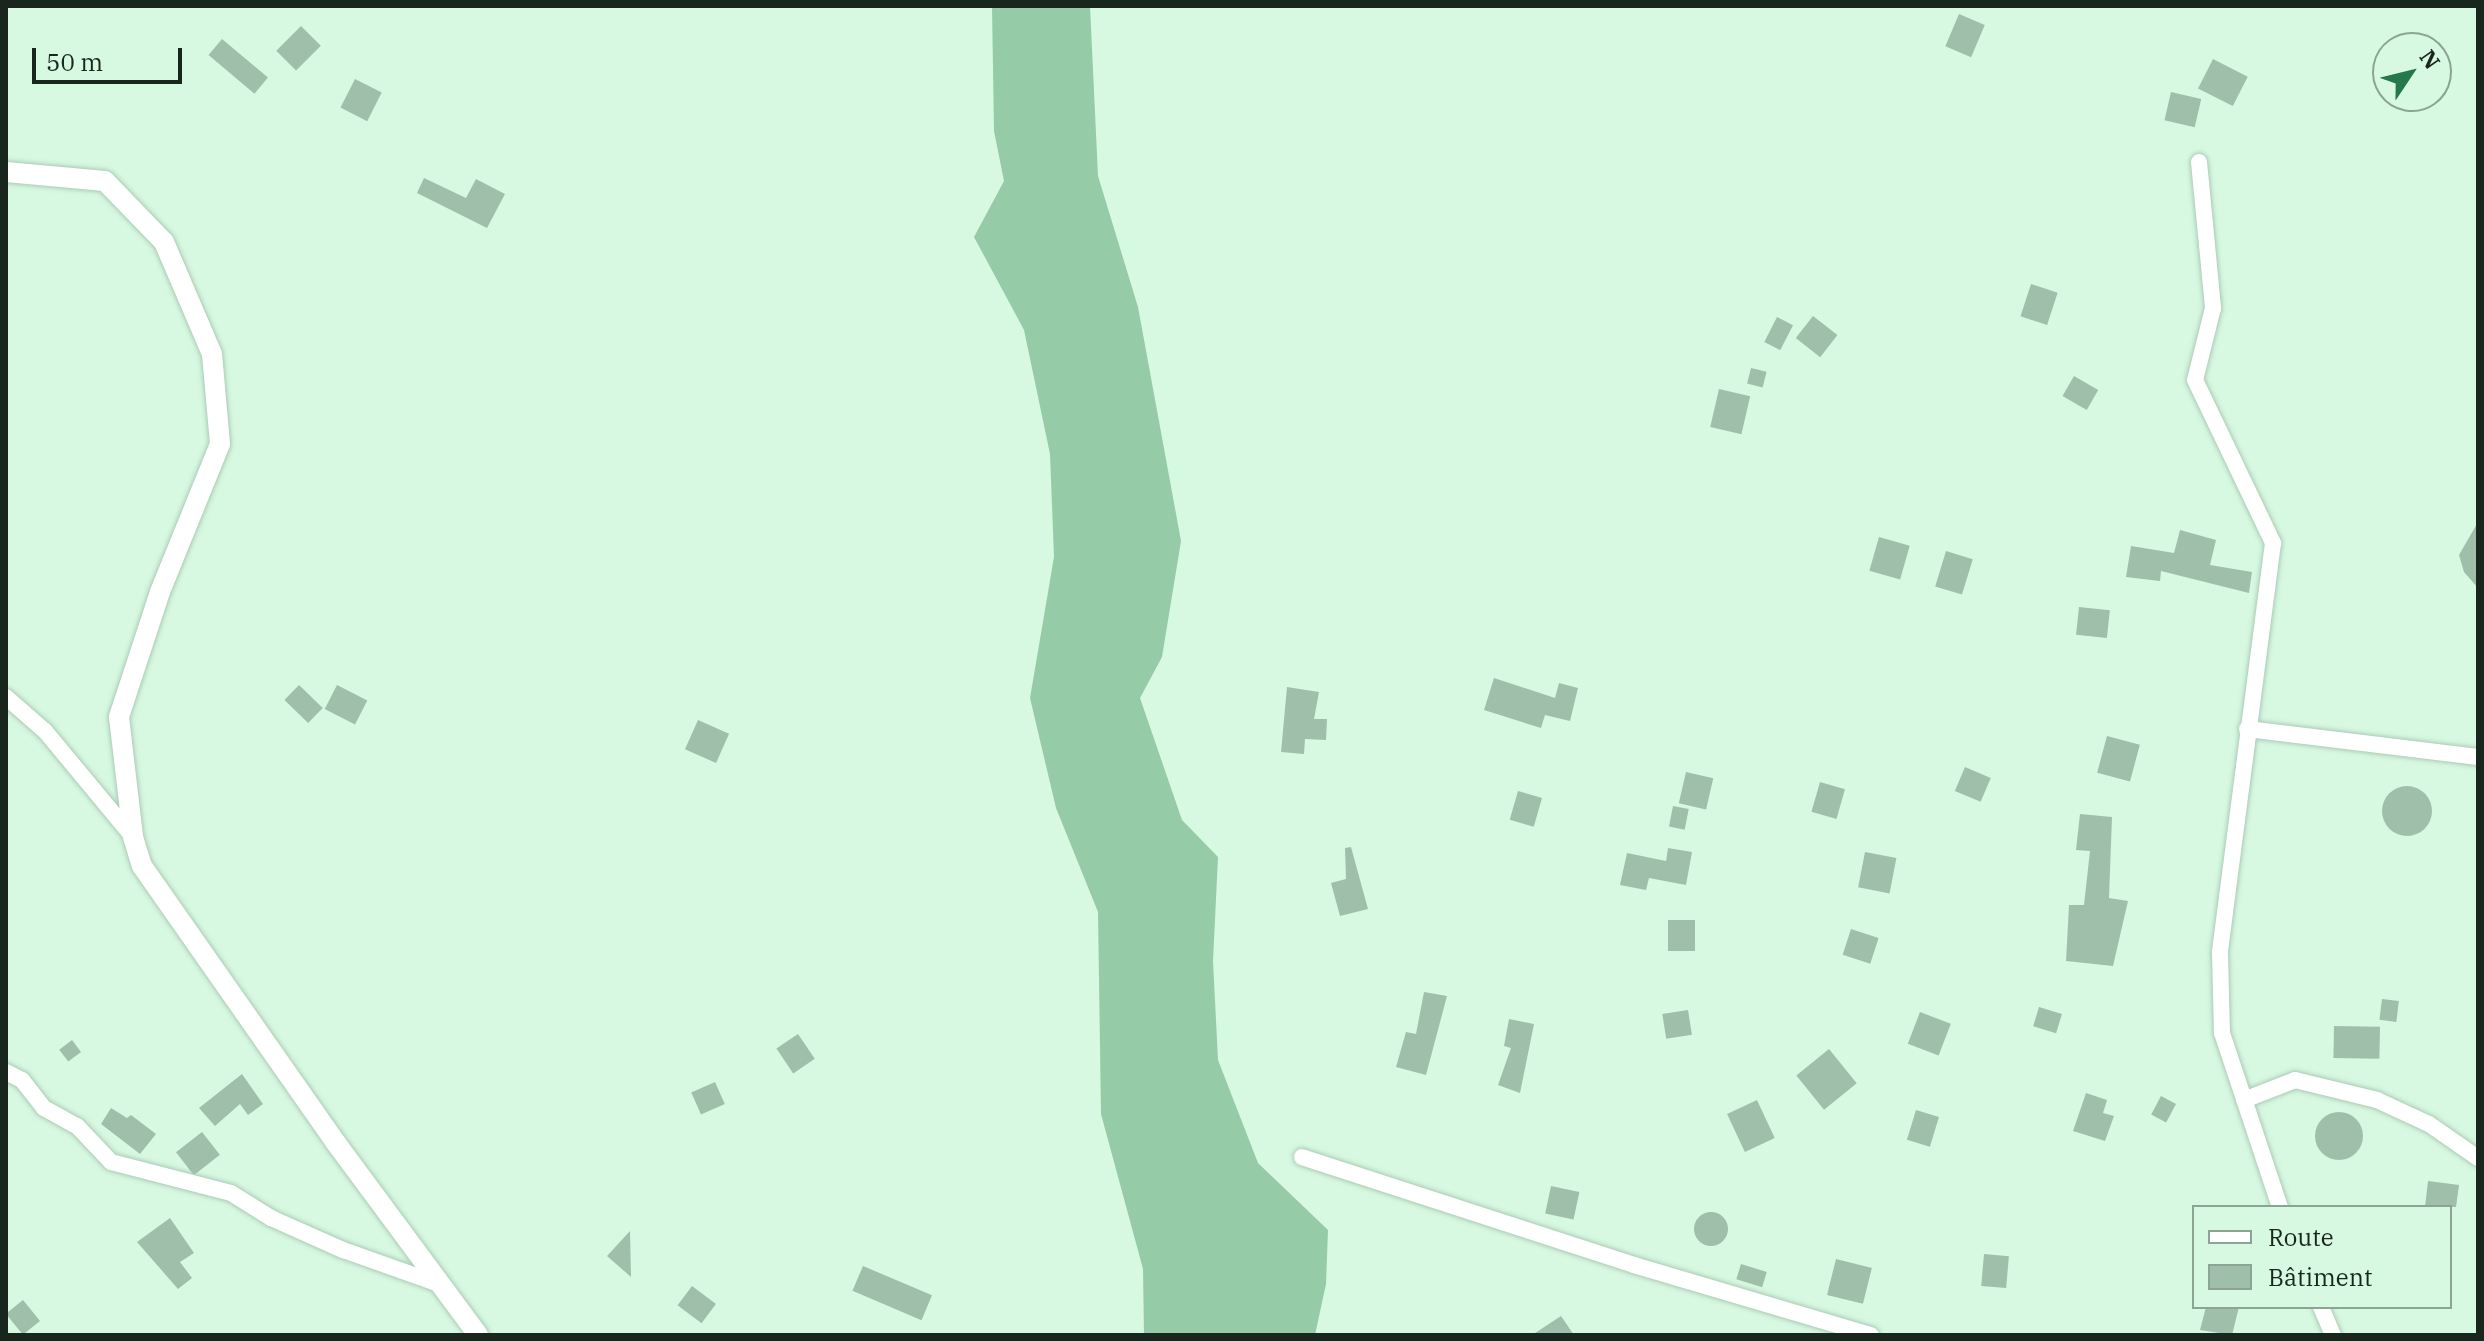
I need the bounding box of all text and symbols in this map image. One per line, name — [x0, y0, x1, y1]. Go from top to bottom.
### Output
scale bar — [36, 32, 186, 82]
north arrow — [2372, 32, 2452, 112]
text: N — [2414, 44, 2447, 75]
text: 50 m — [46, 46, 103, 78]
legend — [2192, 1205, 2452, 1309]
text: Route — [2268, 1221, 2334, 1253]
text: Bâtiment — [2268, 1261, 2373, 1293]

